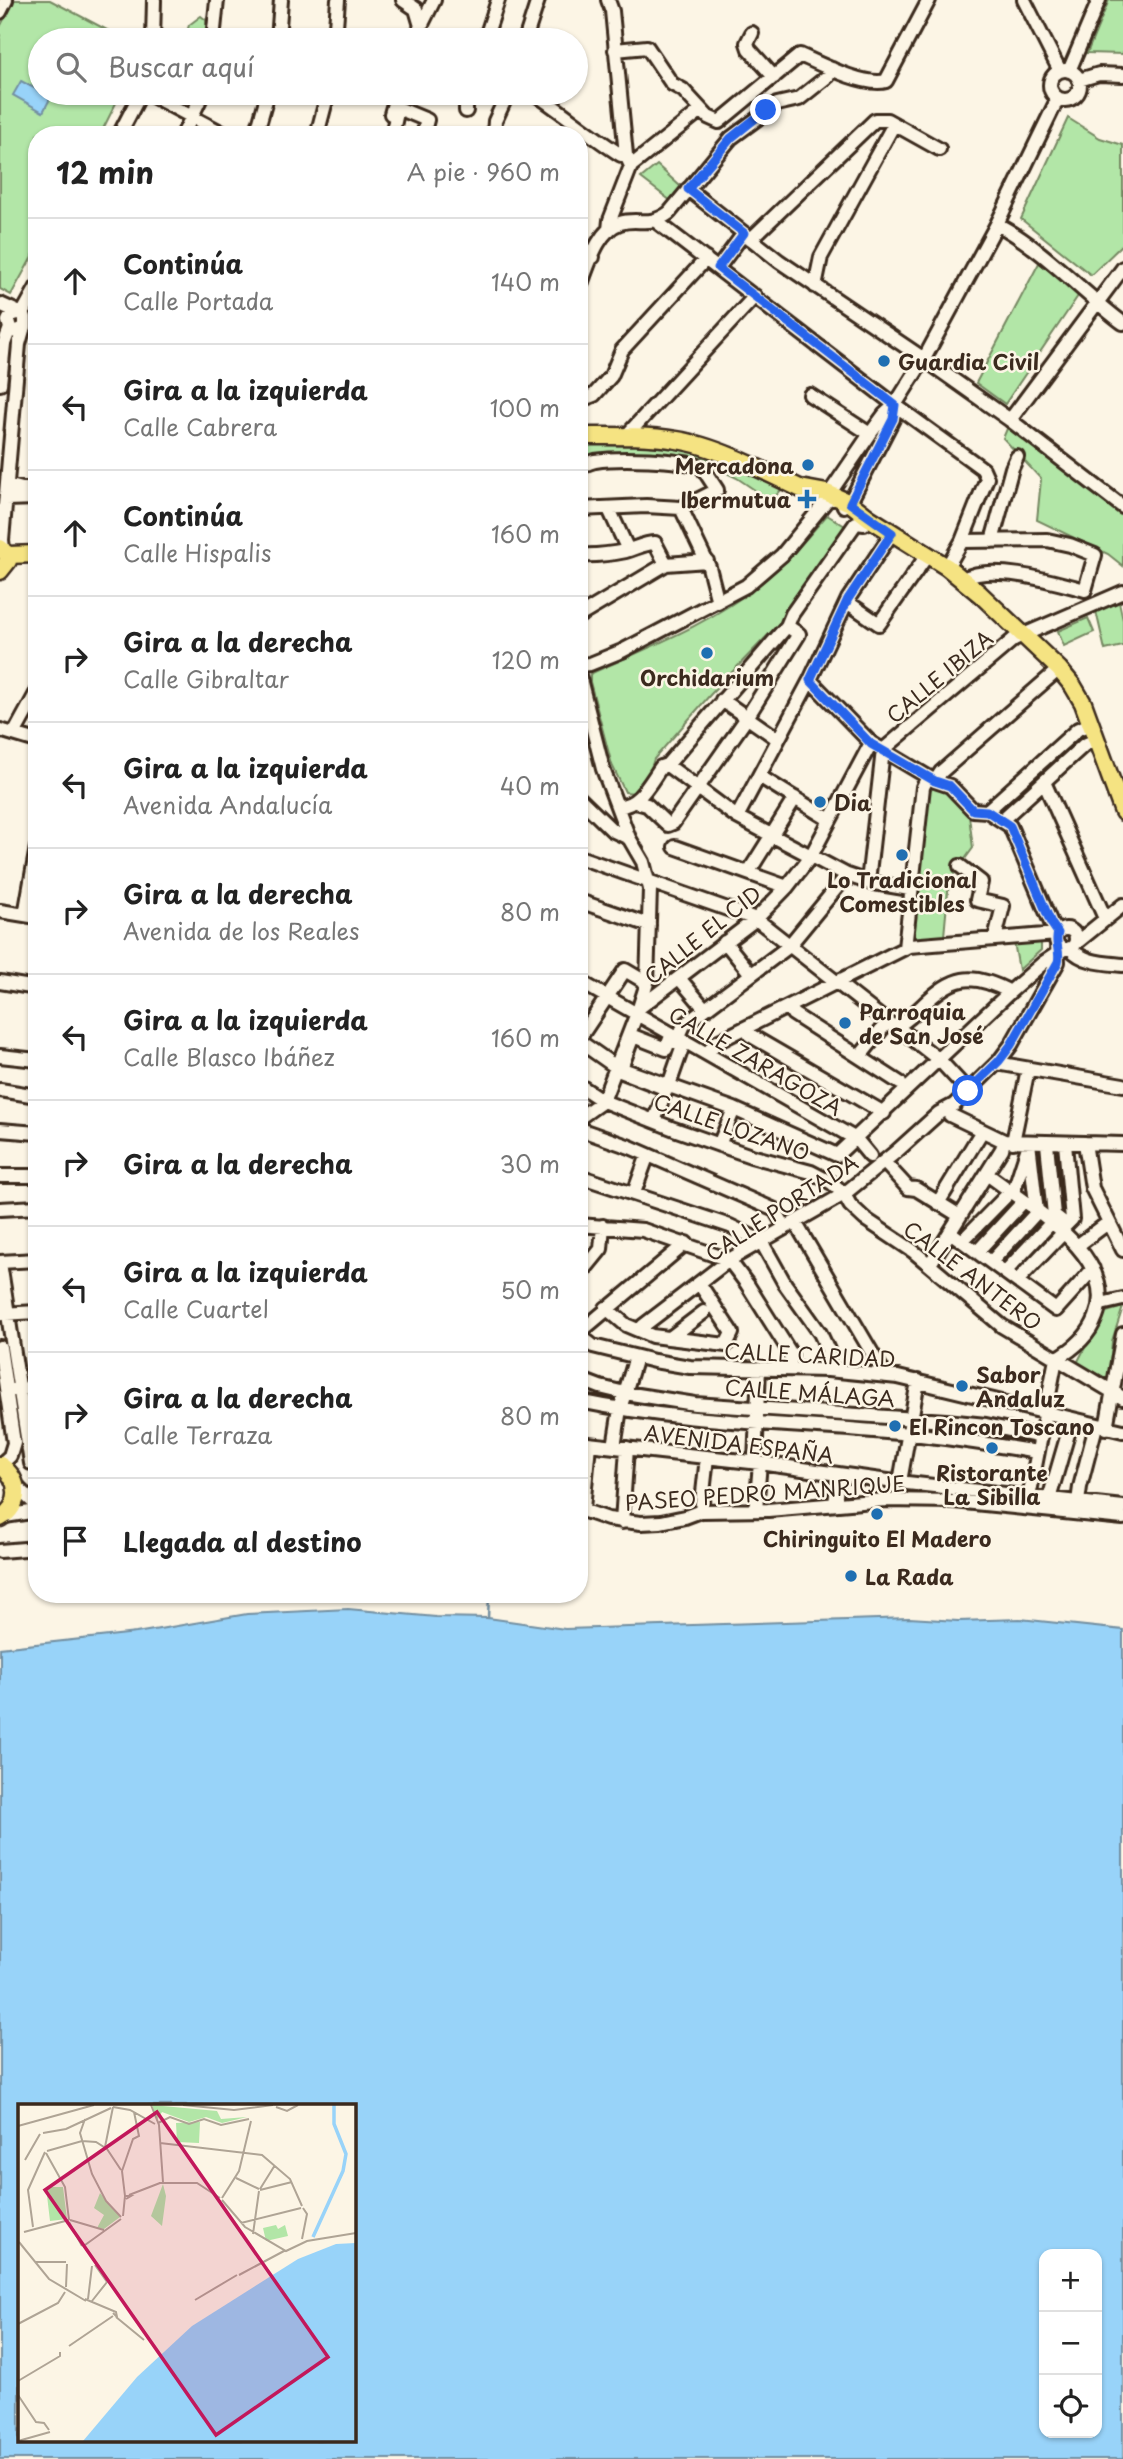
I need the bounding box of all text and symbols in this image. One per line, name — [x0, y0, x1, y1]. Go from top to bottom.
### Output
search box — [28, 28, 588, 105]
text: Buscar aquí — [108, 47, 254, 86]
icon: search — [52, 48, 90, 86]
route end — [750, 94, 781, 125]
text: 12 min — [56, 149, 154, 194]
text: A pie · 960 m — [407, 154, 560, 189]
text: Continúa — [123, 244, 243, 283]
icon: ahead — [56, 262, 94, 300]
text: 140 m — [491, 264, 560, 299]
text: Calle Portada — [123, 283, 273, 318]
place label: Guardia Civil — [898, 345, 1039, 377]
marker: Guardia Civil — [876, 353, 892, 369]
text: Gira a la izquierda — [123, 370, 368, 409]
icon: left — [56, 388, 94, 426]
text: 100 m — [490, 390, 560, 425]
text: Calle Cabrera — [123, 409, 277, 444]
place label: Mercadona — [675, 449, 794, 481]
marker: Mercadona — [800, 457, 816, 473]
place label: Ibermutua — [680, 483, 791, 515]
marker: Ibermutua — [797, 489, 817, 509]
text: Continúa — [123, 496, 243, 535]
icon: ahead — [56, 514, 94, 552]
text: 160 m — [491, 516, 560, 551]
text: Calle Hispalis — [123, 535, 271, 570]
text: Gira a la derecha — [123, 622, 353, 661]
street label: CALLE IBIZA — [879, 622, 999, 730]
icon: right — [56, 640, 94, 678]
text: 120 m — [492, 642, 560, 677]
marker: Orchidarium — [699, 645, 715, 661]
text: Calle Gibraltar — [123, 661, 289, 696]
place label: Orchidarium — [640, 661, 774, 693]
text: Gira a la izquierda — [123, 748, 368, 787]
icon: left — [56, 766, 94, 804]
text: 40 m — [500, 768, 560, 803]
place label: Dia — [834, 786, 872, 818]
text: Avenida Andalucía — [123, 787, 332, 822]
marker: Dia — [812, 794, 828, 810]
marker: Lo Tradicional Comestibles — [894, 847, 910, 863]
place label: Lo Tradicional Comestibles — [827, 863, 977, 919]
text: Gira a la derecha — [123, 874, 353, 913]
street label: CALLE EL CID — [637, 877, 767, 991]
icon: right — [56, 892, 94, 930]
text: 80 m — [500, 894, 560, 929]
text: Avenida de los Reales — [123, 913, 359, 948]
place label: Parroquia de San José — [859, 995, 984, 1051]
street label: CALLE ZARAGOZA — [663, 997, 849, 1123]
text: Gira a la izquierda — [123, 1000, 368, 1039]
marker: Parroquia de San José — [837, 1015, 853, 1031]
icon: left — [56, 1018, 94, 1056]
text: 160 m — [491, 1020, 560, 1055]
text: Calle Blasco Ibáñez — [123, 1039, 335, 1074]
route start — [952, 1075, 983, 1106]
street label: CALLE LOZANO — [650, 1084, 814, 1168]
icon: right — [56, 1144, 94, 1182]
text: Gira a la derecha — [123, 1144, 353, 1183]
text: 30 m — [499, 1146, 560, 1181]
street label: CALLE PORTADA — [698, 1146, 864, 1268]
street label: CALLE ANTERO — [897, 1212, 1049, 1338]
text: Gira a la izquierda — [123, 1252, 368, 1291]
icon: left — [56, 1270, 94, 1308]
text: 50 m — [500, 1272, 560, 1307]
text: Calle Cuartel — [123, 1291, 269, 1326]
street label: CALLE CARIDAD — [723, 1334, 897, 1374]
place label: Sabor Andaluz — [976, 1358, 1065, 1414]
street label: CALLE MÁLAGA — [724, 1370, 896, 1414]
text: Gira a la derecha — [123, 1378, 353, 1417]
marker: Sabor Andaluz — [954, 1378, 970, 1394]
icon: right — [56, 1396, 94, 1434]
text: 80 m — [500, 1398, 560, 1433]
place label: El Rincon Toscano — [909, 1410, 1094, 1442]
street label: AVENIDA ESPAÑA — [643, 1416, 836, 1471]
text: Calle Terraza — [123, 1417, 272, 1452]
marker: El Rincon Toscano — [887, 1418, 903, 1434]
marker: Ristorante La Sibilla — [984, 1440, 1000, 1456]
place label: Ristorante La Sibilla — [936, 1456, 1048, 1512]
street label: PASEO PEDRO MANRIQUE — [624, 1466, 906, 1518]
marker: Chiringuito El Madero — [869, 1506, 885, 1522]
icon: arrive — [56, 1522, 94, 1560]
text: Llegada al destino — [123, 1522, 362, 1561]
place label: Chiringuito El Madero — [763, 1522, 991, 1554]
place label: La Rada — [865, 1560, 954, 1592]
marker: La Rada — [843, 1568, 859, 1584]
inset map — [18, 2104, 355, 2442]
map controls — [1039, 2249, 1102, 2438]
button: + — [1039, 2249, 1102, 2312]
button: − — [1039, 2312, 1102, 2375]
button: locate — [1039, 2375, 1102, 2438]

